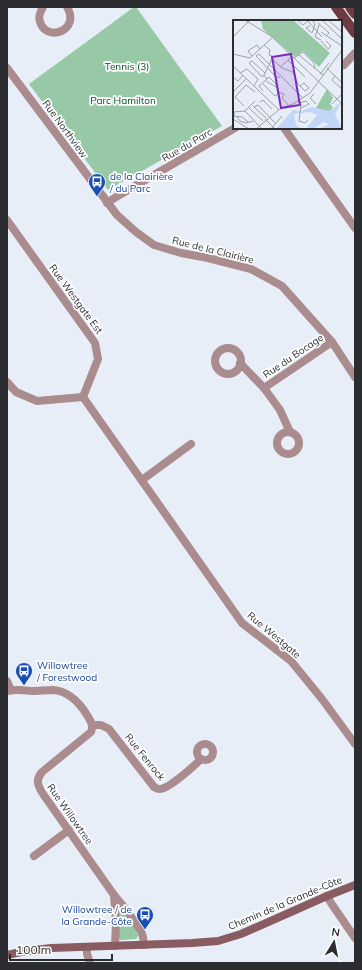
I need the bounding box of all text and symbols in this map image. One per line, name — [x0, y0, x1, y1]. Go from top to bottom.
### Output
inset map — [233, 20, 342, 129]
park label: Tennis (3) — [105, 60, 149, 73]
park label: Parc Hamilton — [90, 94, 156, 107]
street label: Rue Northview — [39, 97, 91, 161]
street label: Rue du Parc — [160, 125, 215, 165]
place label: de la Clairière / du Parc — [109, 170, 173, 195]
bus stop icon: de la Clairière / du Parc — [87, 172, 107, 197]
street label: Rue de la Clairière — [171, 234, 255, 266]
street label: Rue Westgate Est — [46, 262, 106, 337]
street label: Rue du Bocage — [260, 331, 326, 381]
street label: Rue Westgate — [245, 609, 303, 661]
place label: Willowtree / Forestwood — [36, 659, 97, 684]
bus stop icon: Willowtree / Forestwood — [14, 661, 34, 686]
street label: Rue Fenrock — [122, 731, 168, 784]
street label: Rue Willowtree — [44, 781, 96, 847]
street label: Chemin de la Grande-Côte — [226, 873, 344, 933]
place label: Willowtree / de la Grande-Côte — [61, 903, 132, 928]
bus stop icon: Willowtree / de la Grande-Côte — [135, 905, 155, 930]
north arrow — [314, 922, 354, 962]
text: N — [330, 925, 341, 940]
scale bar — [10, 936, 112, 962]
text: 100 m — [16, 942, 51, 957]

